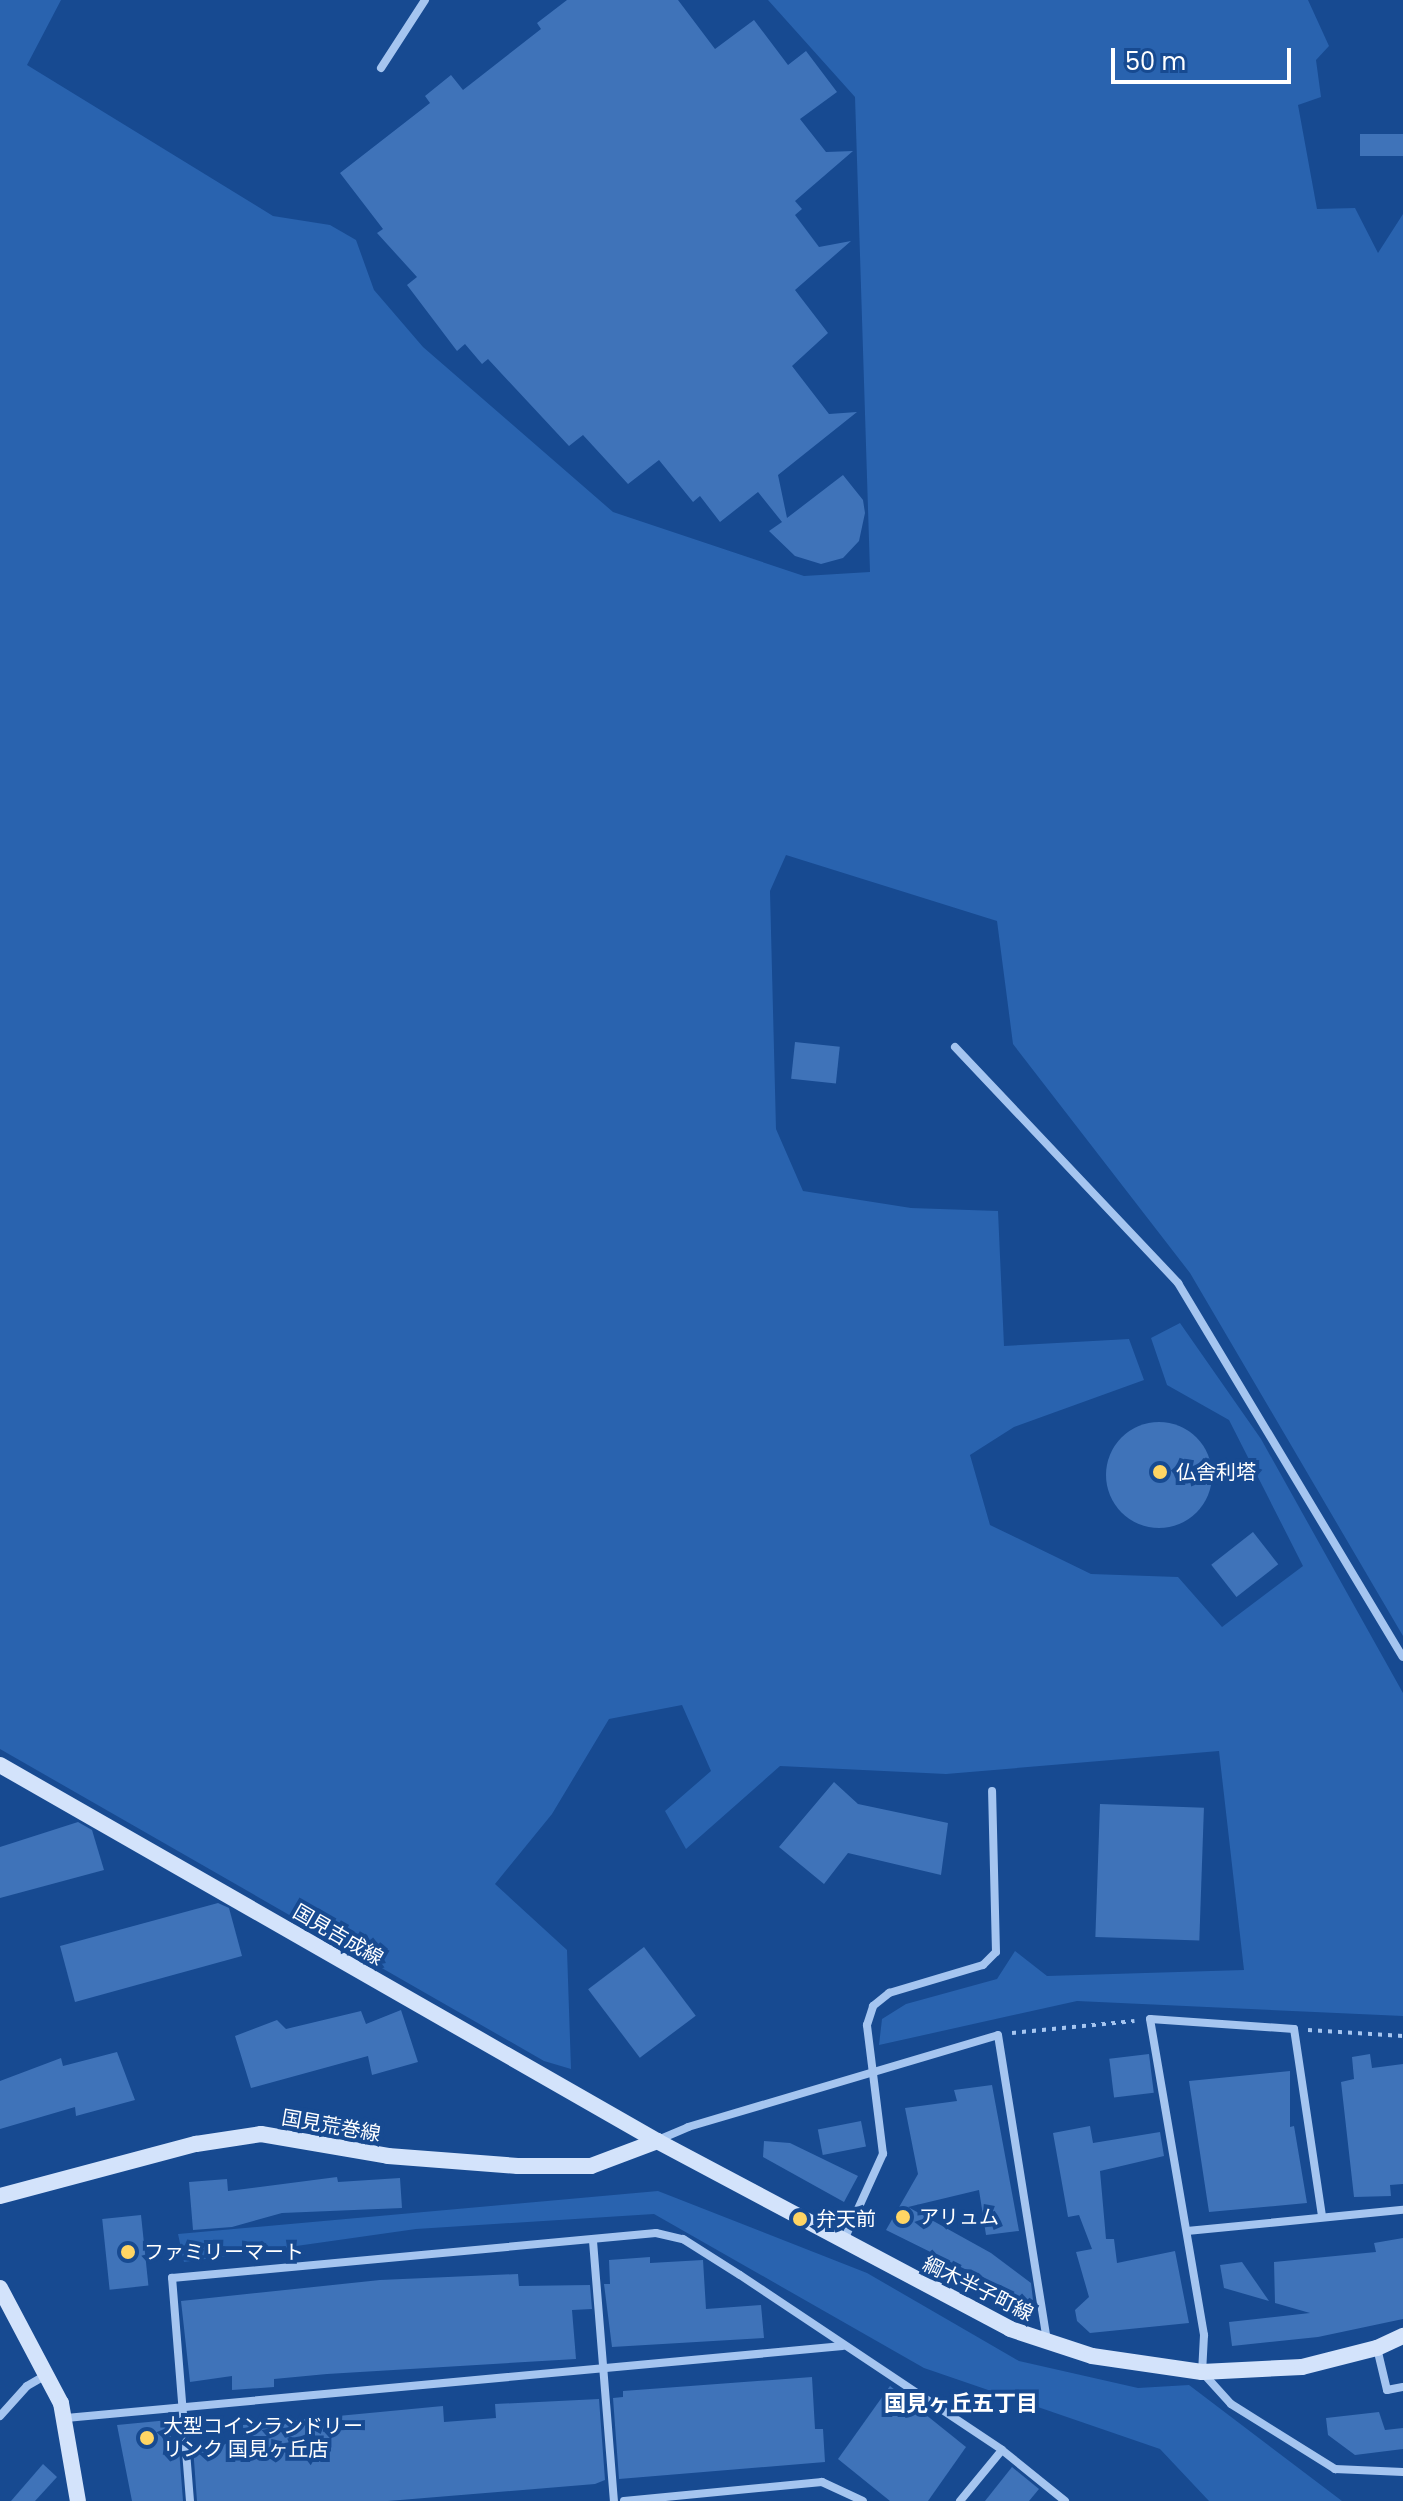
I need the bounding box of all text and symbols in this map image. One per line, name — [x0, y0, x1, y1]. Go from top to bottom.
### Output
scale bar — [1115, 32, 1295, 82]
text: 50 m — [1125, 45, 1186, 78]
place label: 仏舎利塔 — [1176, 1460, 1256, 1484]
marker: 仏舎利塔 — [1151, 1463, 1169, 1481]
street label: 国見吉成線 — [289, 1900, 387, 1970]
street label: 国見荒巻線 — [280, 2105, 382, 2147]
place label: アリュム — [919, 2205, 999, 2229]
place label: 弁天前 — [816, 2207, 876, 2231]
marker: アリュム — [894, 2208, 912, 2226]
marker: 弁天前 — [791, 2210, 809, 2228]
place label: ファミリーマート — [144, 2240, 304, 2264]
marker: ファミリーマート — [119, 2243, 137, 2261]
street label: 綱木半子町線 — [919, 2252, 1037, 2326]
district label: 国見ヶ丘五丁目 — [884, 2391, 1038, 2417]
place label: 大型コインランドリー リンク 国見ヶ丘店 — [163, 2414, 363, 2461]
marker: 大型コインランドリー リンク 国見ヶ丘店 — [138, 2429, 156, 2447]

